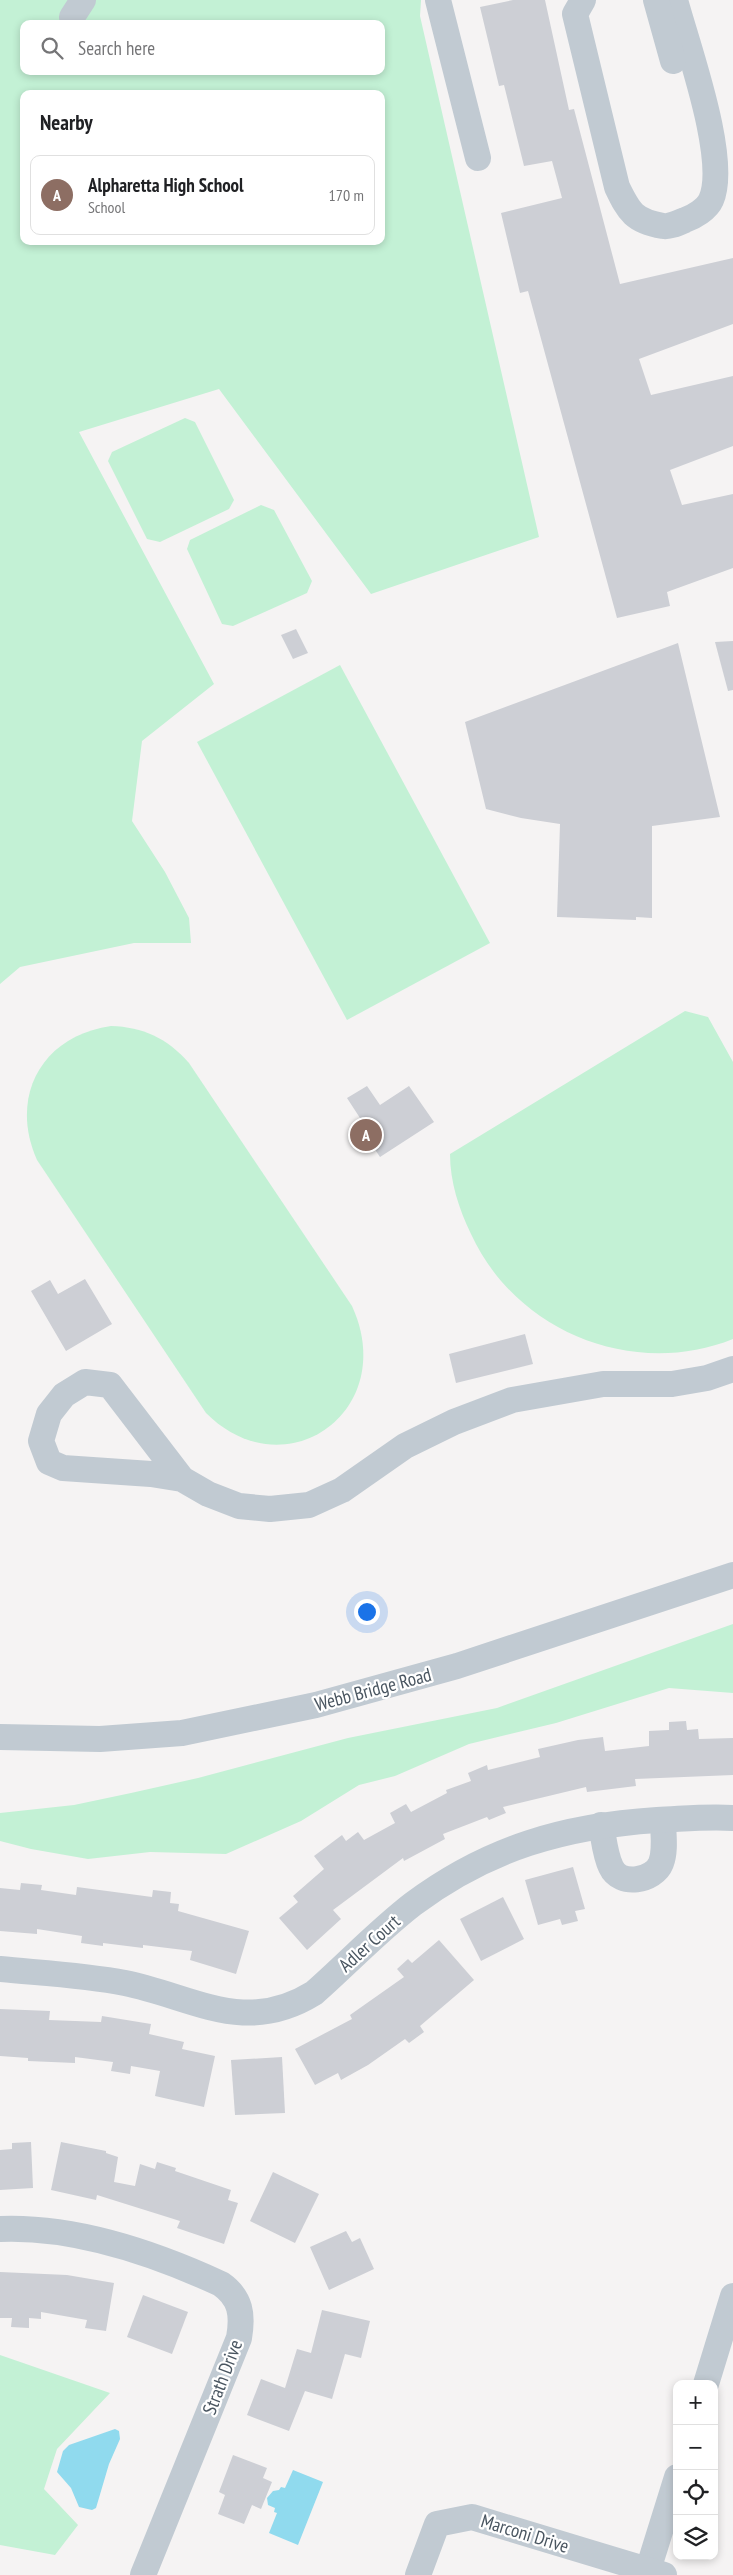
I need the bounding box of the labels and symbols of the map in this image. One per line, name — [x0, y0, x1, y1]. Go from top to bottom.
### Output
pin: A — [350, 1116, 382, 1154]
your location — [354, 1599, 380, 1625]
street label: Webb Bridge Road — [312, 1662, 434, 1716]
street label: Adler Court — [333, 1909, 405, 1977]
street label: Strath Drive — [197, 2336, 247, 2418]
street label: Marconi Drive — [478, 2508, 572, 2558]

